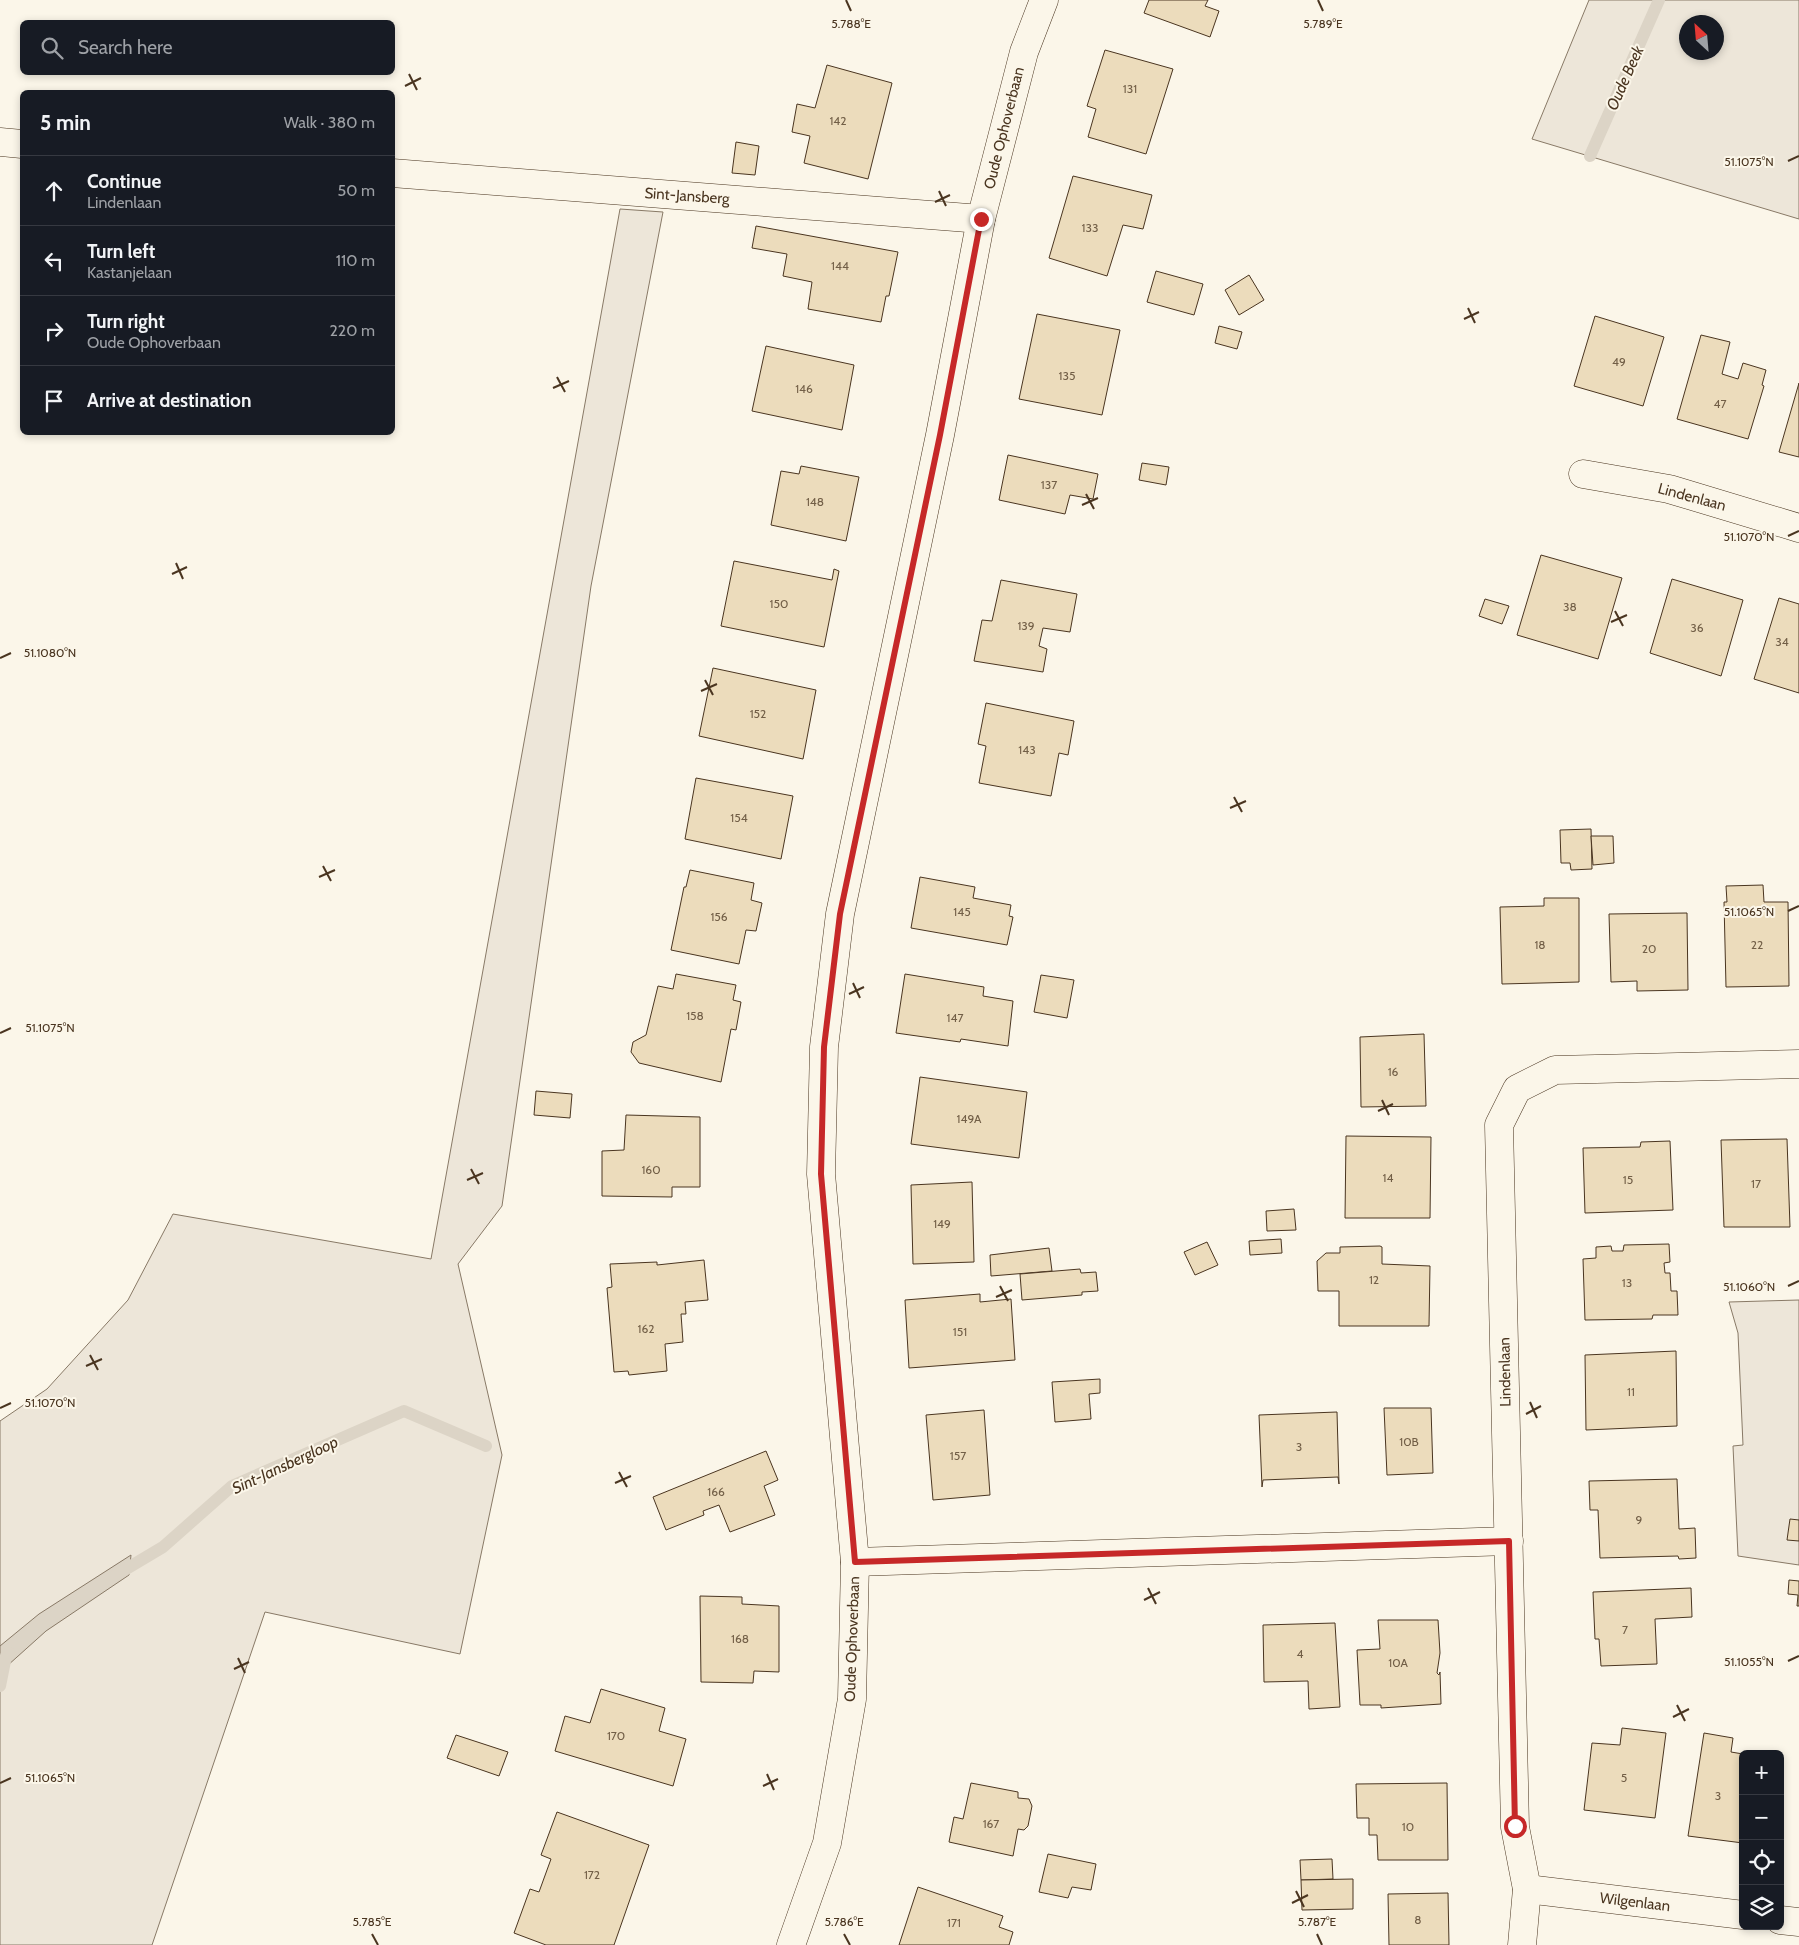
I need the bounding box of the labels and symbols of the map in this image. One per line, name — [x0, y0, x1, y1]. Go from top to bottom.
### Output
north arrow — [1679, 15, 1724, 60]
text: 5.788°E — [831, 16, 871, 31]
text: 5.789°E — [1303, 16, 1343, 31]
water label: Oude Beek — [1602, 42, 1648, 113]
street label: Oude Ophoverbaan — [980, 65, 1028, 191]
house number: 131 — [1123, 81, 1137, 96]
house number: 142 — [829, 113, 847, 128]
text: 51.1075°N — [1724, 154, 1774, 169]
street label: Sint-Jansberg — [644, 184, 731, 208]
route end — [970, 208, 993, 231]
house number: 133 — [1082, 220, 1098, 235]
house number: 144 — [831, 258, 849, 273]
house number: 49 — [1612, 354, 1626, 369]
house number: 135 — [1059, 368, 1075, 383]
house number: 146 — [795, 381, 813, 396]
house number: 47 — [1714, 396, 1726, 411]
house number: 137 — [1041, 477, 1057, 492]
street label: Lindenlaan — [1656, 479, 1728, 515]
house number: 148 — [806, 494, 824, 509]
text: 51.1070°N — [1723, 529, 1775, 544]
house number: 150 — [770, 596, 788, 611]
house number: 38 — [1563, 599, 1577, 614]
house number: 139 — [1017, 618, 1035, 633]
house number: 36 — [1690, 620, 1704, 635]
house number: 34 — [1775, 634, 1789, 649]
text: 51.1080°N — [24, 645, 76, 660]
house number: 152 — [750, 706, 766, 721]
house number: 143 — [1018, 742, 1036, 757]
house number: 154 — [730, 810, 748, 825]
house number: 145 — [953, 904, 971, 919]
text: 51.1065°N — [1724, 904, 1774, 919]
house number: 156 — [710, 909, 728, 924]
house number: 18 — [1534, 937, 1546, 952]
house number: 22 — [1751, 937, 1763, 952]
house number: 20 — [1642, 941, 1656, 956]
house number: 158 — [686, 1008, 704, 1023]
house number: 147 — [947, 1010, 963, 1025]
text: 51.1075°N — [25, 1020, 75, 1035]
house number: 16 — [1388, 1064, 1399, 1079]
house number: 149A — [957, 1111, 982, 1126]
house number: 160 — [641, 1162, 661, 1177]
house number: 14 — [1383, 1170, 1393, 1185]
house number: 15 — [1623, 1172, 1633, 1187]
house number: 17 — [1751, 1176, 1761, 1191]
house number: 149 — [933, 1216, 951, 1231]
house number: 12 — [1369, 1272, 1379, 1287]
house number: 13 — [1622, 1275, 1632, 1290]
text: 51.1060°N — [1723, 1279, 1775, 1294]
house number: 162 — [637, 1321, 655, 1336]
house number: 151 — [953, 1324, 967, 1339]
street label: Lindenlaan — [1495, 1337, 1515, 1407]
house number: 11 — [1627, 1384, 1635, 1399]
text: 51.1070°N — [24, 1395, 76, 1410]
water label: Sint-Jansbergloop — [229, 1432, 341, 1498]
house number: 10B — [1399, 1434, 1419, 1449]
house number: 3 — [1296, 1439, 1302, 1454]
house number: 157 — [950, 1448, 966, 1463]
house number: 166 — [707, 1484, 725, 1499]
house number: 9 — [1636, 1512, 1643, 1527]
street label: Oude Ophoverbaan — [841, 1576, 863, 1702]
house number: 7 — [1622, 1622, 1628, 1637]
house number: 168 — [731, 1631, 749, 1646]
house number: 4 — [1297, 1646, 1304, 1661]
text: 51.1055°N — [1724, 1654, 1774, 1669]
house number: 10A — [1388, 1655, 1408, 1670]
house number: 170 — [607, 1728, 625, 1743]
text: 51.1065°N — [25, 1770, 75, 1785]
house number: 5 — [1621, 1770, 1627, 1785]
house number: 3 — [1715, 1788, 1721, 1803]
route start — [1504, 1815, 1527, 1838]
house number: 167 — [983, 1816, 999, 1831]
house number: 10 — [1402, 1819, 1414, 1834]
house number: 172 — [584, 1867, 600, 1882]
street label: Wilgenlaan — [1599, 1889, 1671, 1915]
house number: 8 — [1414, 1912, 1422, 1927]
text: 5.785°E — [353, 1914, 392, 1929]
text: 5.786°E — [824, 1914, 864, 1929]
text: 5.787°E — [1298, 1914, 1337, 1929]
house number: 171 — [947, 1915, 961, 1930]

